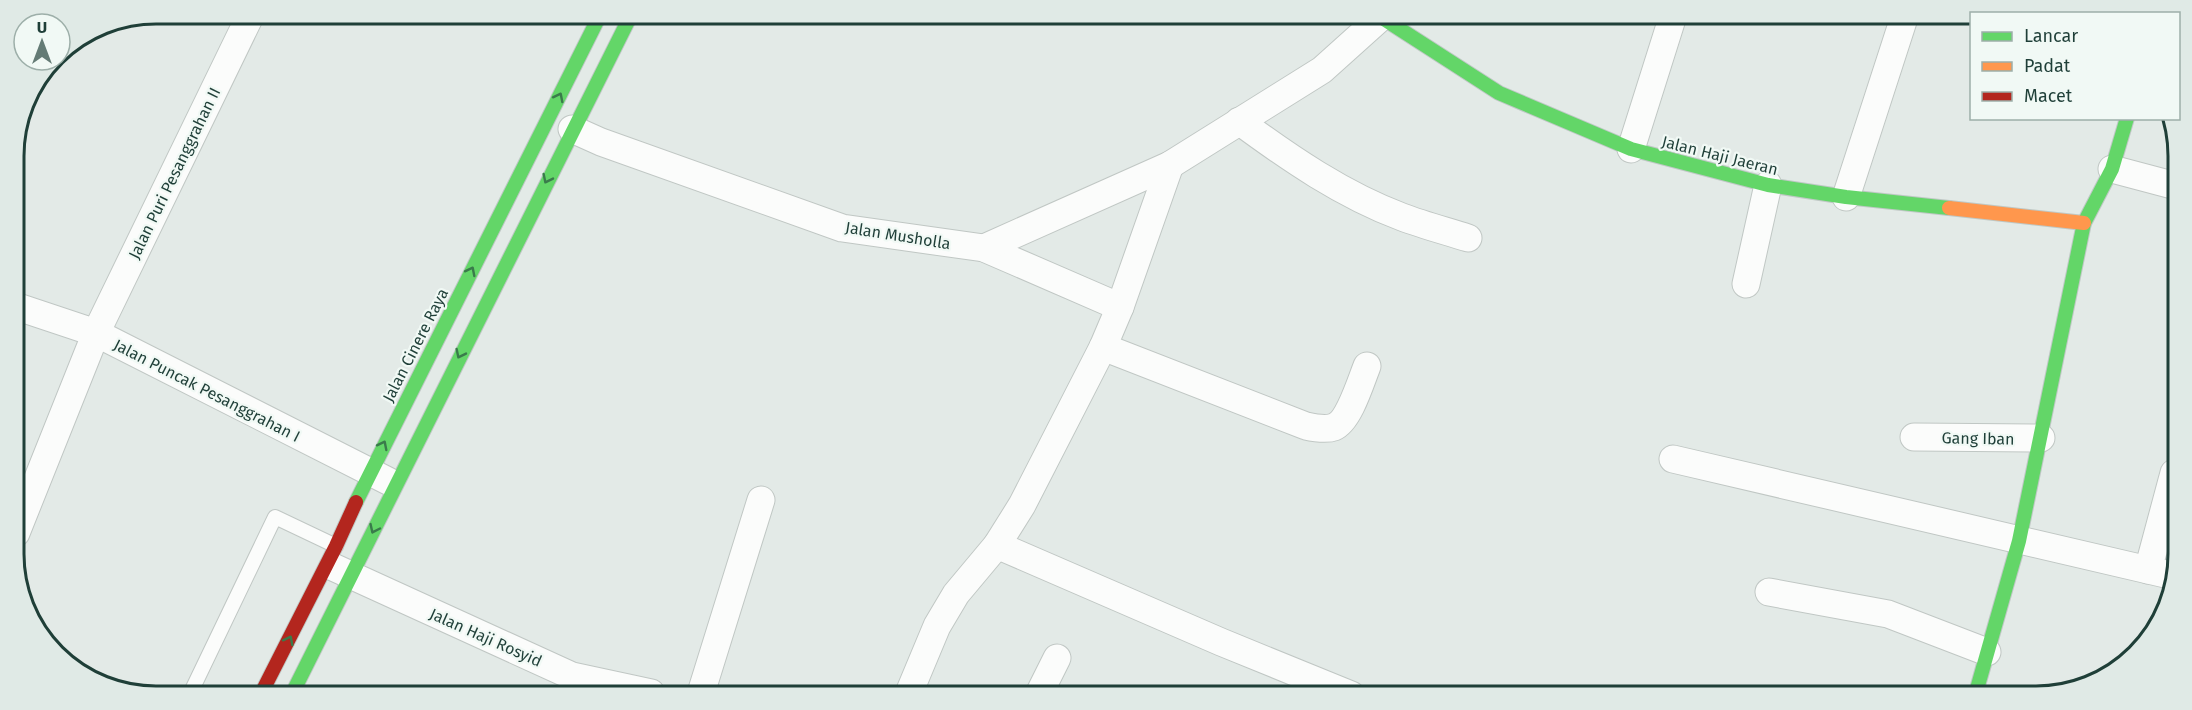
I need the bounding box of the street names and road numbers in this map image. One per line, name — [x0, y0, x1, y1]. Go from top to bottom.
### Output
street label: Jalan Puri Pesanggrahan II — [125, 84, 224, 262]
street label: Jalan Haji Jaeran — [1660, 132, 1780, 179]
street label: Jalan Musholla — [844, 218, 952, 253]
street label: Jalan Cinere Raya — [379, 285, 452, 405]
street label: Jalan Puncak Pesanggrahan I — [110, 335, 303, 446]
street label: Gang Iban — [1941, 428, 2015, 449]
street label: Jalan Haji Rosyid — [427, 604, 545, 671]

